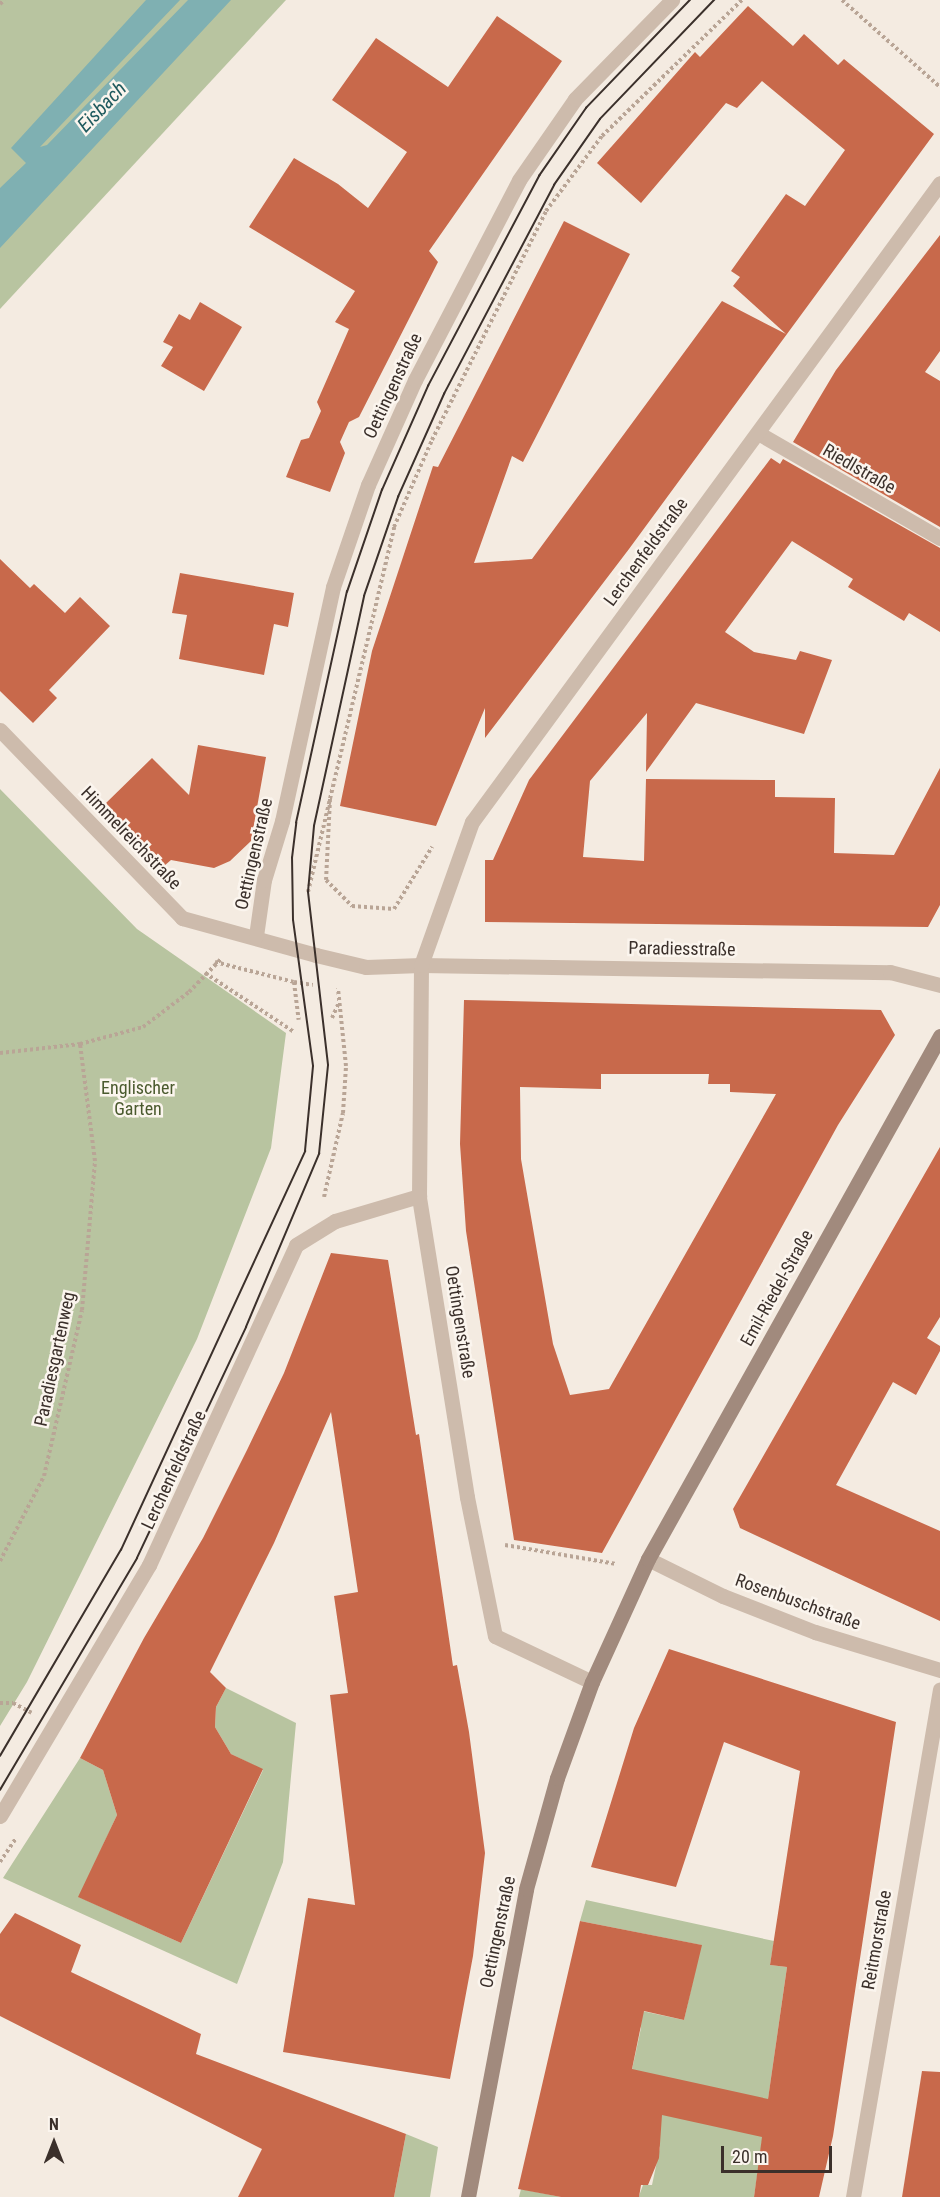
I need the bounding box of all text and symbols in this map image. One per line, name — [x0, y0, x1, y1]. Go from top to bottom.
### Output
water label: Eisbach — [72, 77, 132, 137]
street label: Oettingenstraße — [359, 330, 427, 442]
street label: Riedlstraße — [819, 440, 899, 498]
street label: Lerchenfeldstraße — [599, 494, 693, 610]
street label: Himmelreichstraße — [76, 782, 186, 894]
street label: Oettingenstraße — [231, 796, 277, 912]
street label: Paradiesstraße — [628, 937, 736, 961]
park label: Englischer Garten — [101, 1078, 175, 1120]
street label: Emil-Riedel-Straße — [736, 1226, 818, 1350]
street label: Oettingenstraße — [440, 1264, 480, 1380]
street label: Paradiesgartenweg — [30, 1290, 80, 1428]
street label: Lerchenfeldstraße — [137, 1407, 211, 1533]
street label: Rosenbuschstraße — [732, 1569, 864, 1635]
street label: Oettingenstraße — [476, 1874, 520, 1990]
street label: Reitmorstraße — [858, 1889, 896, 1991]
north arrow — [24, 2113, 84, 2173]
text: N — [49, 2115, 59, 2134]
scale bar — [724, 2134, 835, 2172]
text: 20 m — [732, 2146, 767, 2167]

